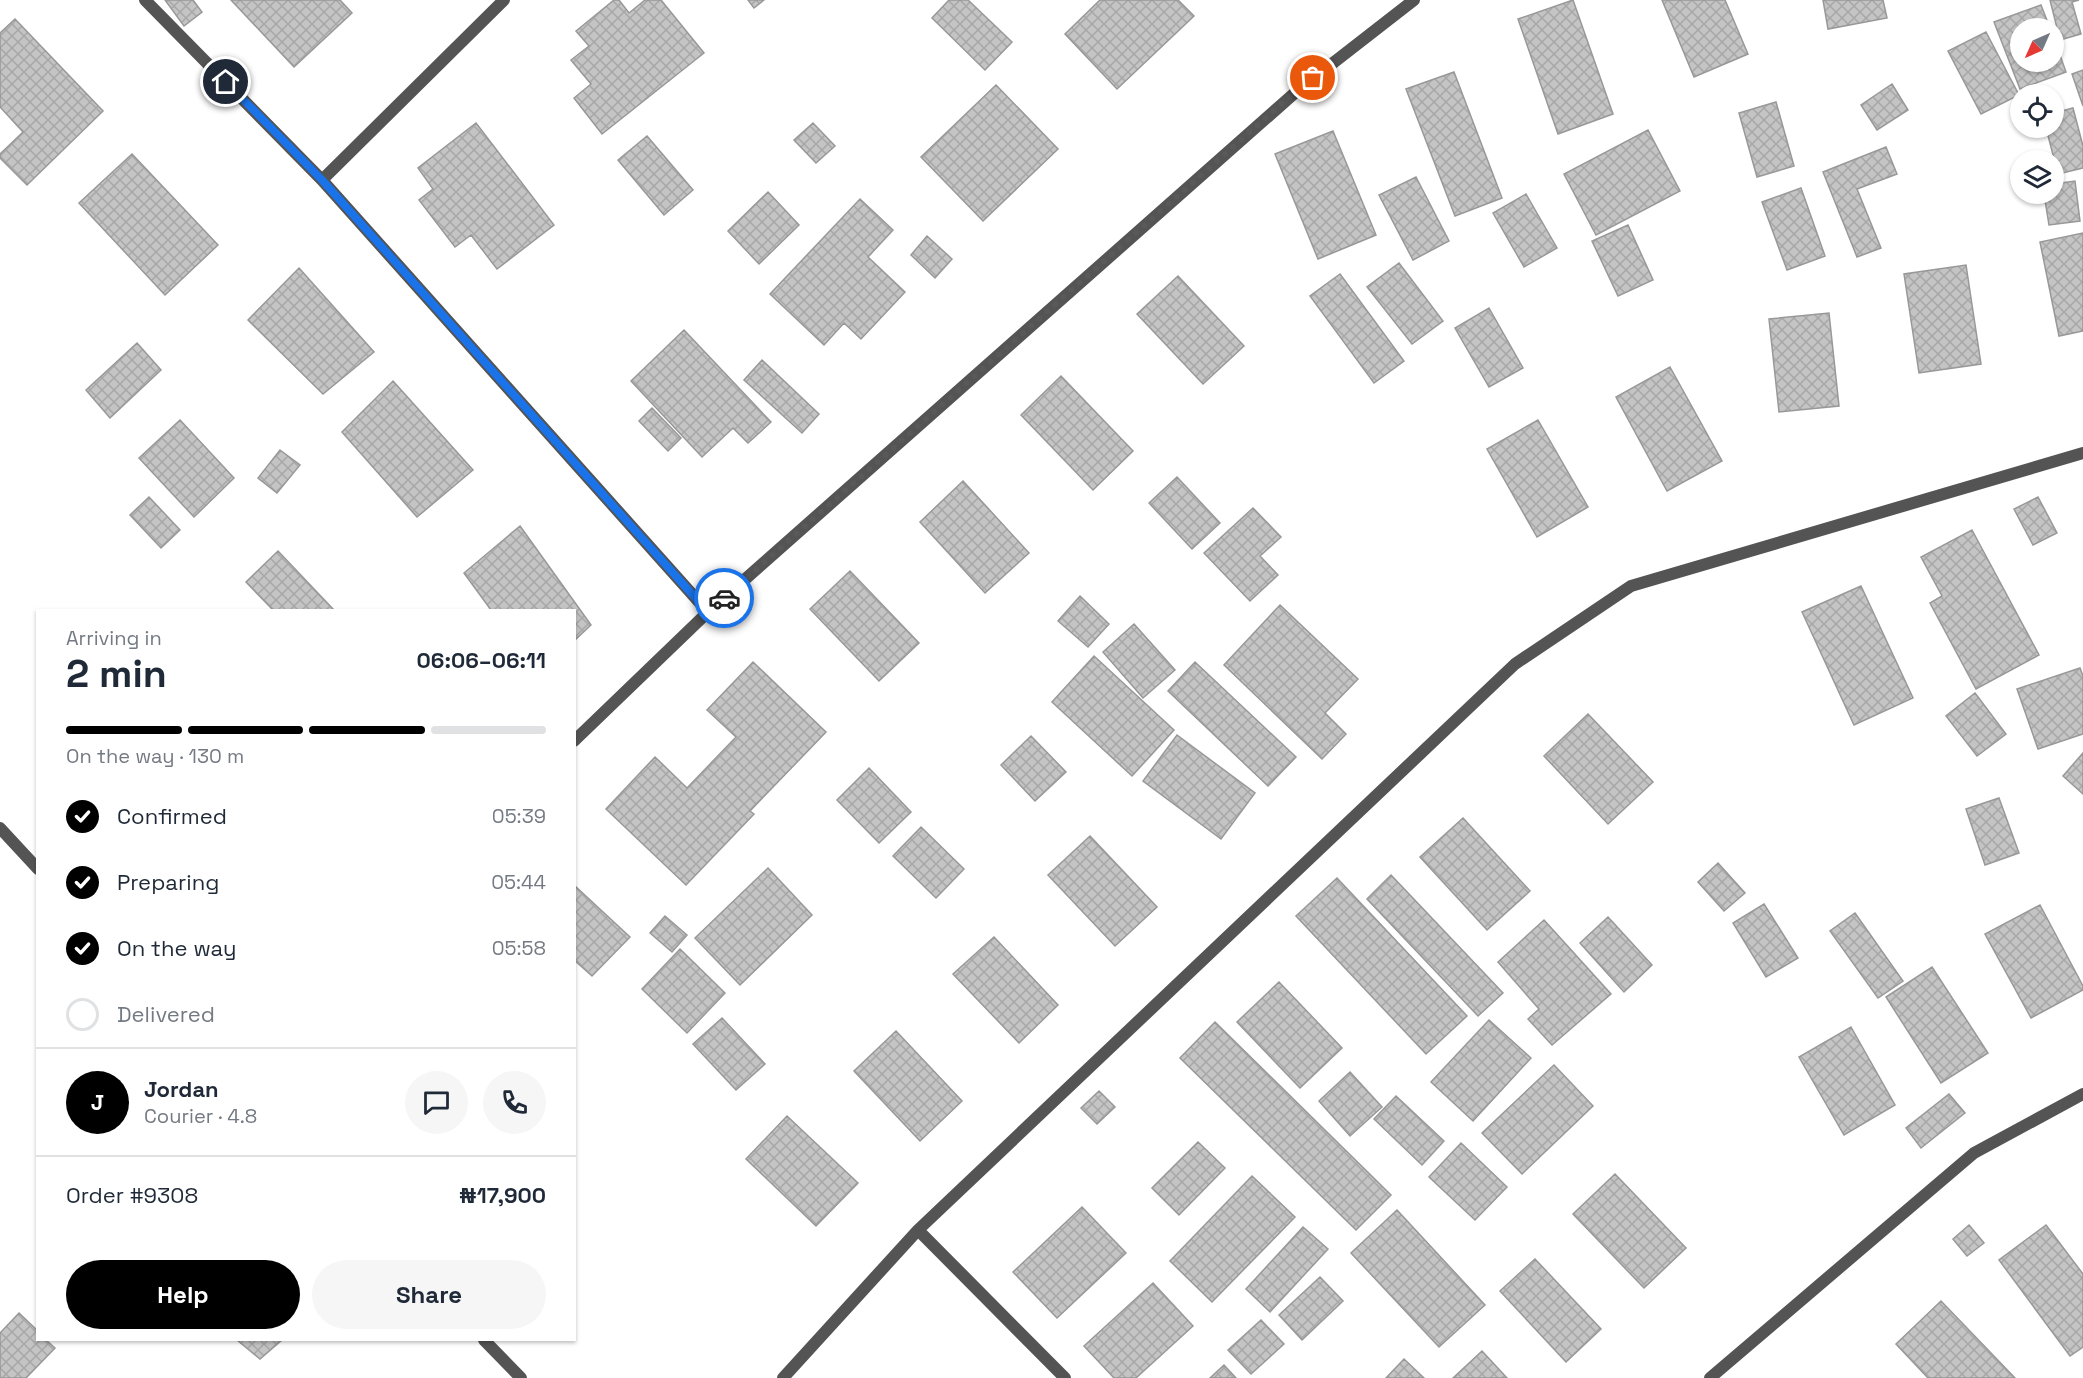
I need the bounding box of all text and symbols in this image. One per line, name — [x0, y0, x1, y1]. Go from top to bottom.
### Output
north arrow — [2010, 18, 2064, 72]
map controls — [2010, 18, 2064, 204]
pin — [1287, 52, 1338, 103]
pin — [200, 56, 251, 107]
icon: bag — [1296, 61, 1329, 94]
icon: home — [209, 65, 242, 98]
button: locate — [2010, 84, 2064, 138]
button: layers — [2010, 150, 2064, 204]
courier — [694, 568, 754, 628]
icon: car — [708, 582, 741, 615]
text: Arriving in — [66, 625, 162, 651]
text: 06:06–06:11 — [417, 646, 546, 674]
text: 2 min — [66, 649, 167, 698]
text: On the way · 130 m — [66, 743, 244, 769]
icon: check — [66, 800, 99, 833]
text: Confirmed — [117, 802, 227, 830]
text: 05:39 — [492, 803, 546, 829]
icon: check — [66, 866, 99, 899]
text: Preparing — [117, 868, 219, 896]
text: 05:44 — [491, 869, 546, 895]
icon: check — [66, 932, 99, 965]
text: On the way — [117, 934, 236, 962]
text: 05:58 — [492, 935, 546, 961]
text: Delivered — [117, 1000, 215, 1028]
button: chat — [405, 1071, 468, 1134]
button: phone — [483, 1071, 546, 1134]
text: Jordan — [144, 1075, 219, 1103]
text: J — [91, 1088, 104, 1116]
text: Courier · 4.8 — [144, 1103, 257, 1129]
text: Order #9308 — [66, 1181, 198, 1209]
text: ₦17,900 — [459, 1181, 546, 1209]
button: Help — [66, 1260, 300, 1329]
button: Share — [312, 1260, 546, 1329]

